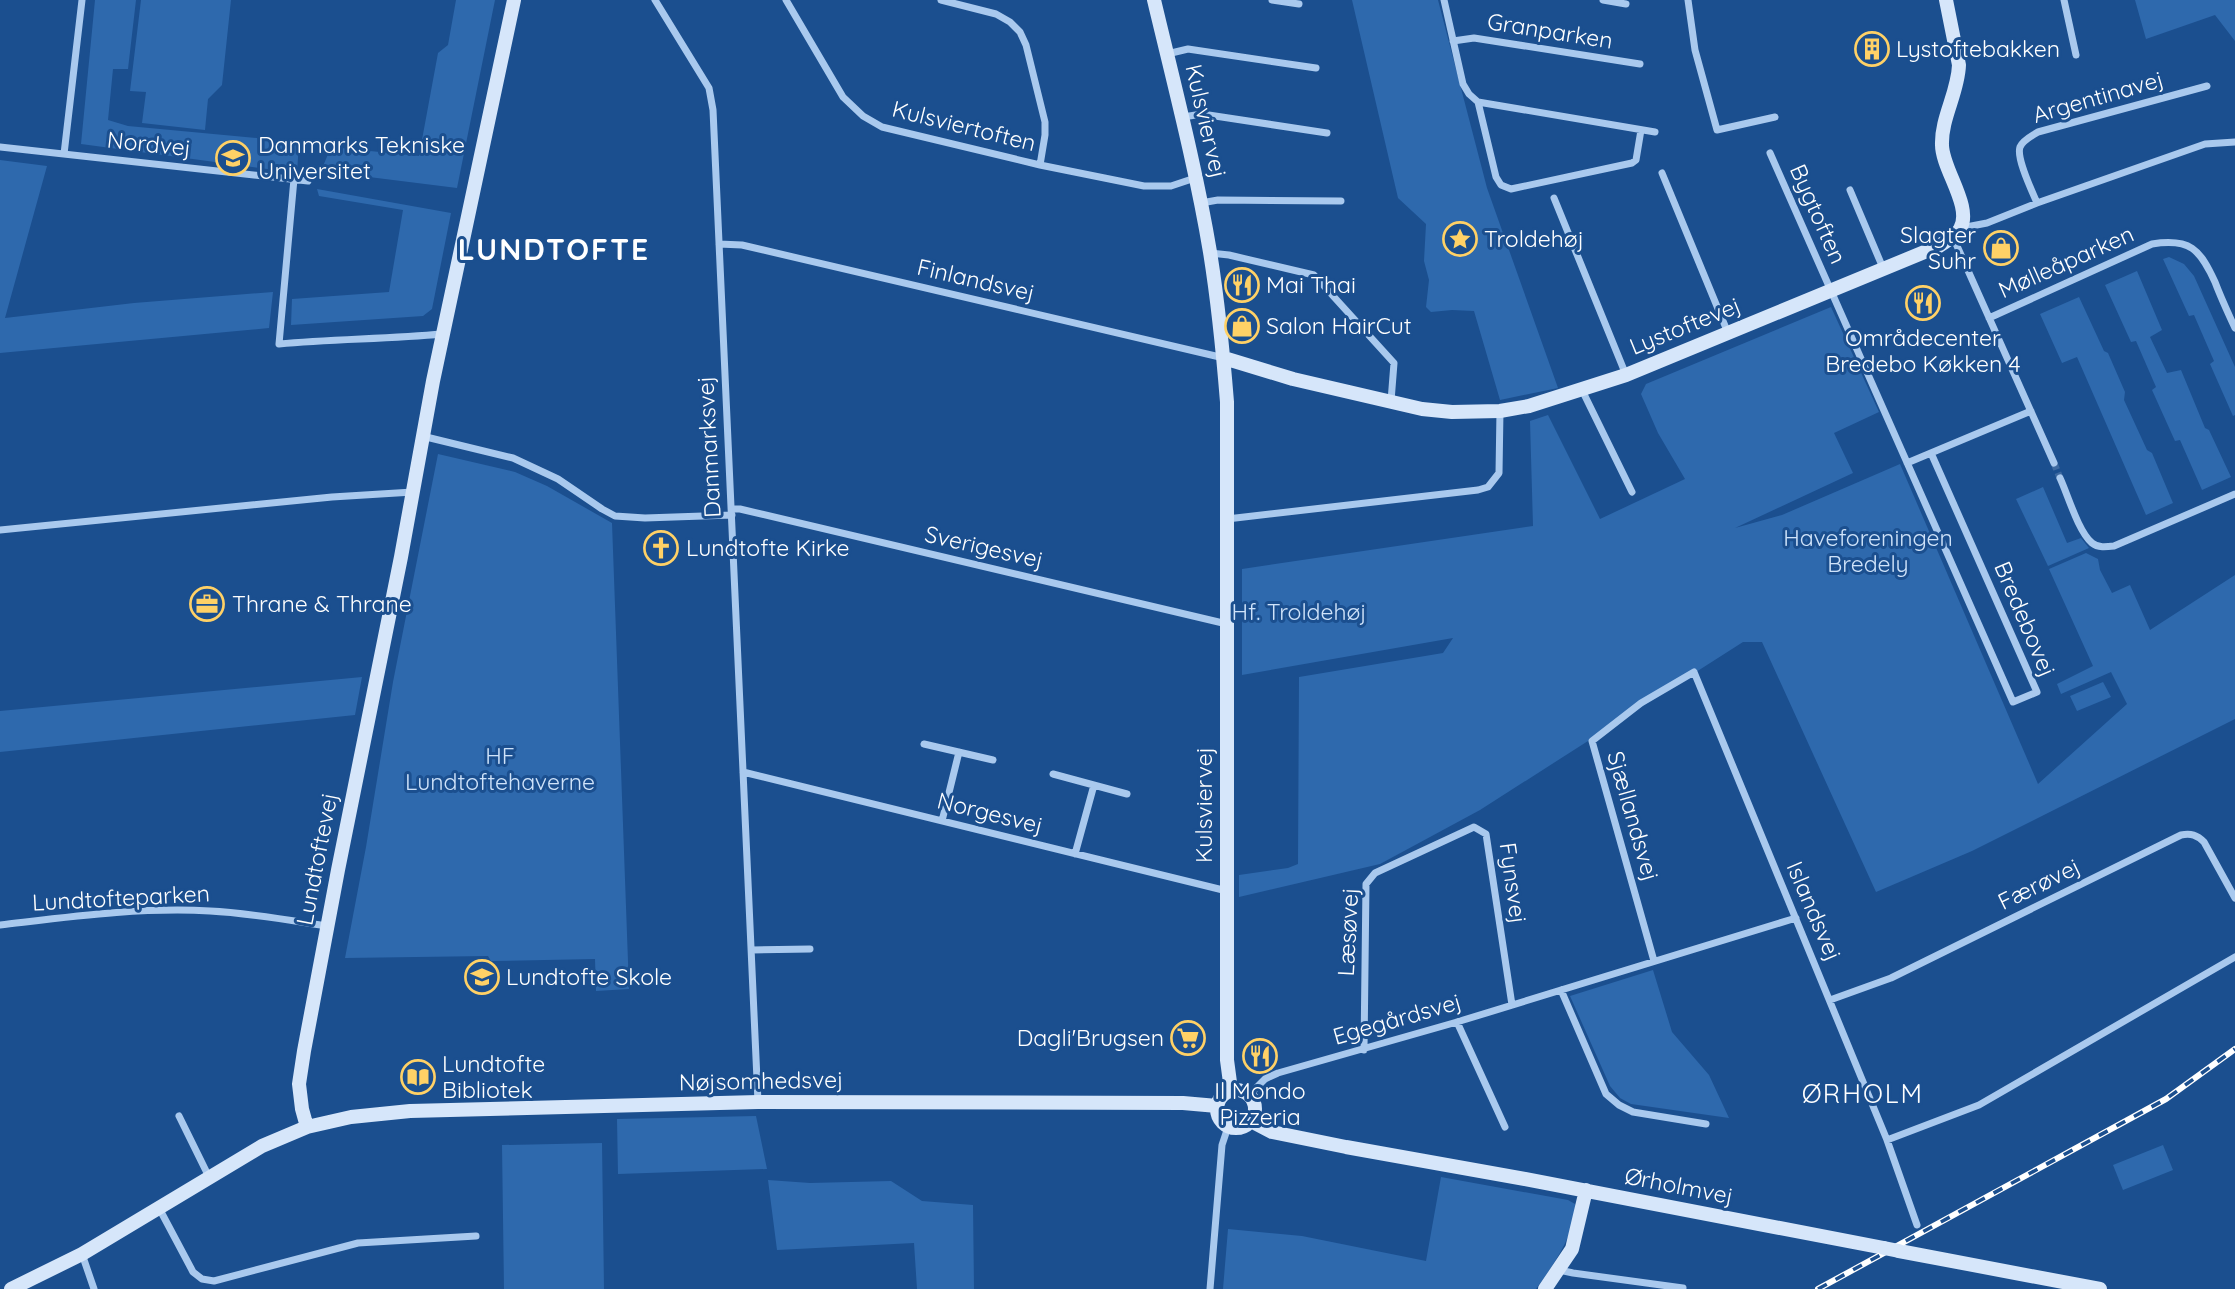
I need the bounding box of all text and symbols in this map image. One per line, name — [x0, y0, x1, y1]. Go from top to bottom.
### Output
street label: Granparken — [1485, 6, 1615, 55]
building icon: Lystoftebakken — [1853, 30, 1891, 68]
place label: Lystoftebakken — [1896, 34, 2060, 63]
street label: Kulsviervej — [1179, 61, 1234, 181]
street label: Argentinavej — [2029, 64, 2167, 129]
street label: Kulsviertoften — [889, 94, 1039, 157]
street label: Nordvej — [106, 125, 192, 162]
place label: Danmarks Tekniske Universitet — [258, 130, 465, 185]
school or university icon: Danmarks Tekniske Universitet — [214, 139, 252, 177]
street label: Bygtoften — [1784, 160, 1853, 268]
street label: Mølleåparken — [1994, 219, 2138, 304]
place icon: Troldehøj — [1441, 220, 1479, 258]
place label: Slagter Suhr — [1900, 220, 1976, 275]
place label: Troldehøj — [1484, 224, 1584, 253]
shop icon: Slagter Suhr — [1982, 229, 2020, 267]
district label: LUNDTOFTE — [458, 230, 650, 268]
street label: Finlandsvej — [915, 252, 1038, 307]
restaurant icon: Mai Thai — [1223, 266, 1261, 304]
place label: Mai Thai — [1266, 270, 1356, 299]
restaurant icon: Områdecenter Bredebo Køkken 4 — [1904, 284, 1942, 322]
street label: Lystoftevej — [1625, 290, 1745, 361]
shop icon: Salon HairCut — [1223, 307, 1261, 345]
place label: Salon HairCut — [1266, 311, 1412, 340]
place label: Områdecenter Bredebo Køkken 4 — [1825, 323, 2021, 378]
street label: Danmarksvej — [690, 375, 727, 519]
street label: Sverigesvej — [922, 519, 1046, 574]
park label: Haveforeningen Bredely — [1783, 523, 1953, 578]
church icon: Lundtofte Kirke — [642, 529, 680, 567]
place label: Lundtofte Kirke — [686, 533, 850, 562]
street label: Bredebovej — [1988, 557, 2063, 681]
office icon: Thrane & Thrane — [188, 585, 226, 623]
place label: Thrane & Thrane — [232, 589, 412, 618]
park label: Hf. Troldehøj — [1231, 597, 1367, 626]
park label: HF Lundtoftehaverne — [405, 741, 595, 796]
street label: Kulsviervej — [1189, 747, 1218, 863]
street label: Sjællandsvej — [1601, 748, 1666, 884]
street label: Norgesvej — [934, 785, 1046, 840]
street label: Lundtoftevej — [289, 790, 344, 928]
street label: Fynsvej — [1493, 841, 1534, 925]
street label: Færøvej — [1993, 851, 2085, 916]
street label: Islandsvej — [1781, 857, 1848, 965]
street label: Lundtofteparken — [31, 878, 211, 917]
street label: Læsøvej — [1331, 887, 1364, 977]
school or university icon: Lundtofte Skole — [463, 958, 501, 996]
place label: Lundtofte Skole — [506, 962, 672, 991]
street label: Egegårdsvej — [1329, 986, 1464, 1051]
supermarket icon: Dagli'Brugsen — [1169, 1019, 1207, 1057]
place label: Dagli'Brugsen — [1017, 1023, 1164, 1052]
restaurant icon: Il Mondo Pizzeria — [1241, 1037, 1279, 1075]
place label: Lundtofte Bibliotek — [442, 1049, 545, 1104]
library icon: Lundtofte Bibliotek — [399, 1058, 437, 1096]
street label: Nøjsomhedsvej — [678, 1065, 844, 1096]
place label: Il Mondo Pizzeria — [1214, 1076, 1306, 1131]
district label: ØRHOLM — [1802, 1077, 1924, 1110]
street label: Ørholmvej — [1622, 1161, 1736, 1210]

